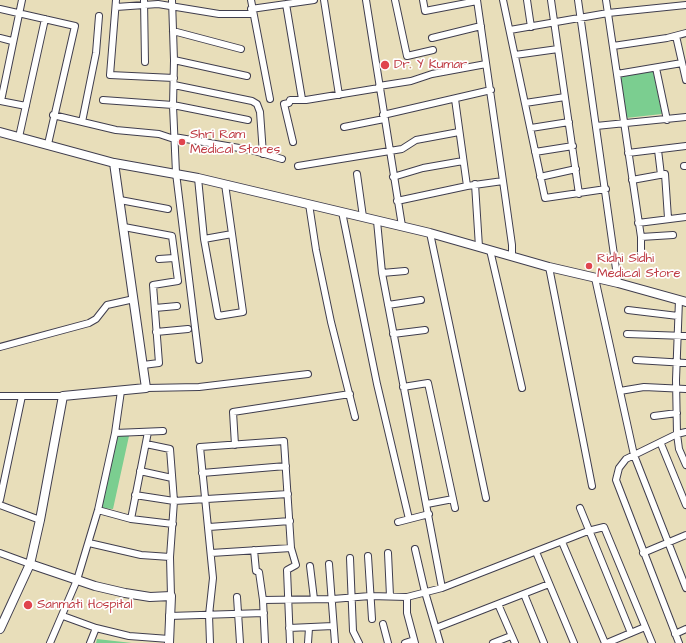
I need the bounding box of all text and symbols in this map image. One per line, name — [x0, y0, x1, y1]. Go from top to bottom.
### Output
place label: Dr. Y Kumar — [394, 57, 467, 73]
marker: Dr. Y Kumar — [379, 59, 391, 71]
place label: Shri Ram Medical Stores — [190, 127, 280, 158]
marker: Shri Ram Medical Stores — [177, 137, 187, 147]
place label: Ridhi Sidhi Medical Store — [597, 251, 681, 282]
marker: Ridhi Sidhi Medical Store — [584, 261, 594, 271]
place label: Sanmati Hospital — [37, 597, 132, 613]
marker: Sanmati Hospital — [22, 599, 34, 611]

